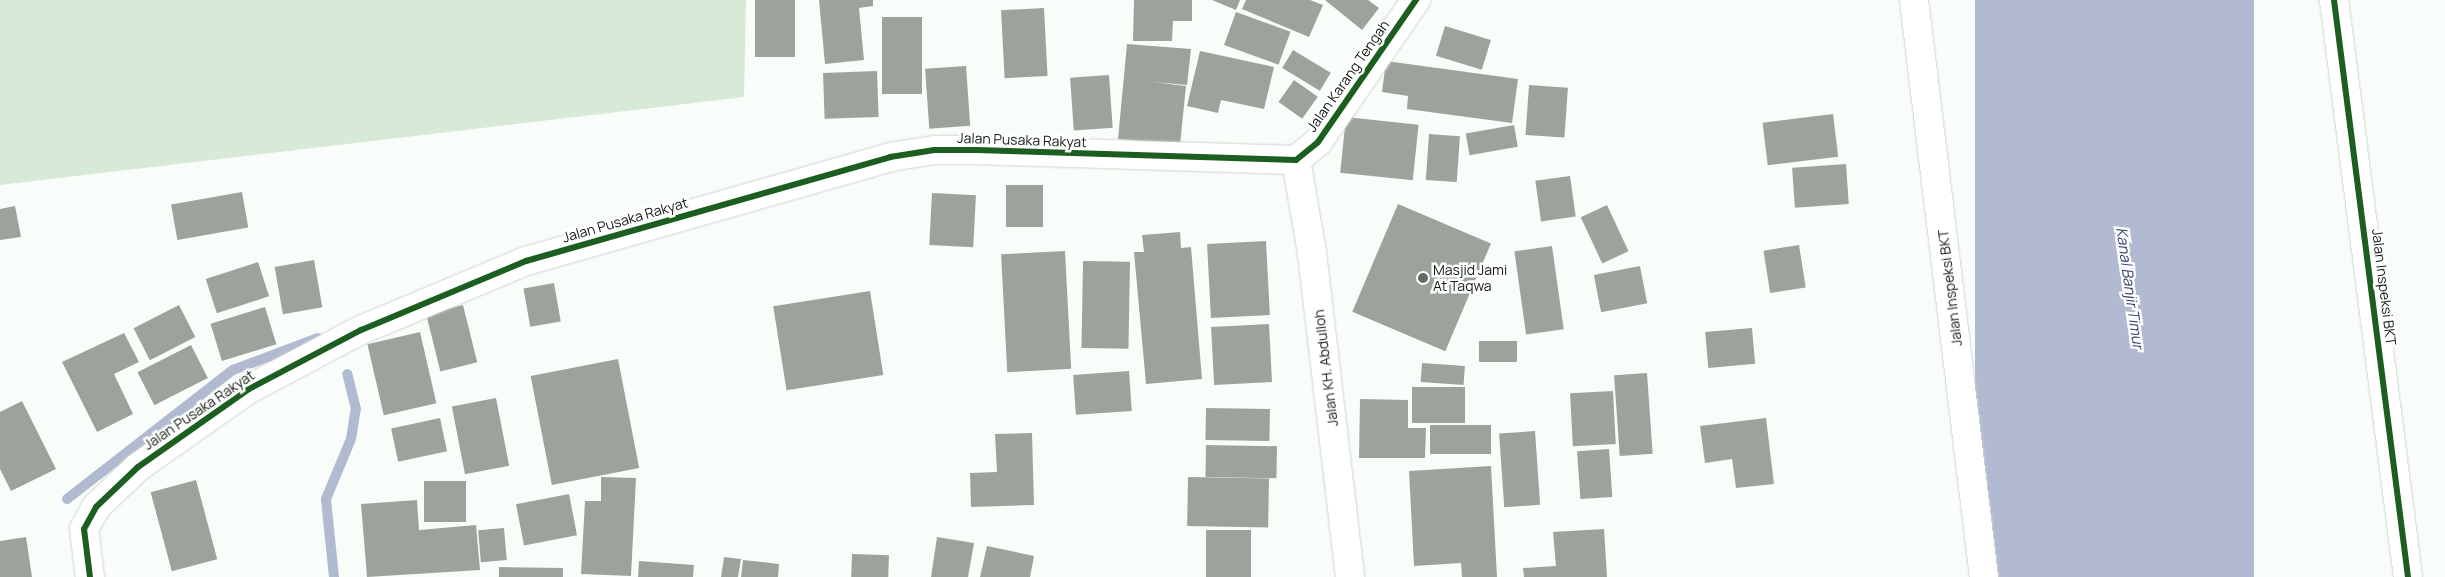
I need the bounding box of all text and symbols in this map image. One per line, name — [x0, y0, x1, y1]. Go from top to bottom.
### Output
street label: Jalan Karang Tengah — [1303, 17, 1393, 135]
street label: Jalan Pusaka Rakyat — [957, 129, 1087, 151]
street label: Jalan Pusaka Rakyat — [560, 194, 690, 246]
water label: Kanal Banjir Timur — [2113, 226, 2147, 350]
street label: Jalan Inspeksi BKT — [2369, 228, 2399, 346]
street label: Jalan Inspeksi BKT — [1935, 229, 1965, 347]
place label: Masjid Jami At Taqwa — [1433, 262, 1507, 294]
marker: Masjid Jami At Taqwa — [1417, 272, 1429, 284]
street label: Jalan KH. Abdulloh — [1310, 309, 1342, 427]
street label: Jalan Pusaka Rakyat — [140, 367, 258, 453]

